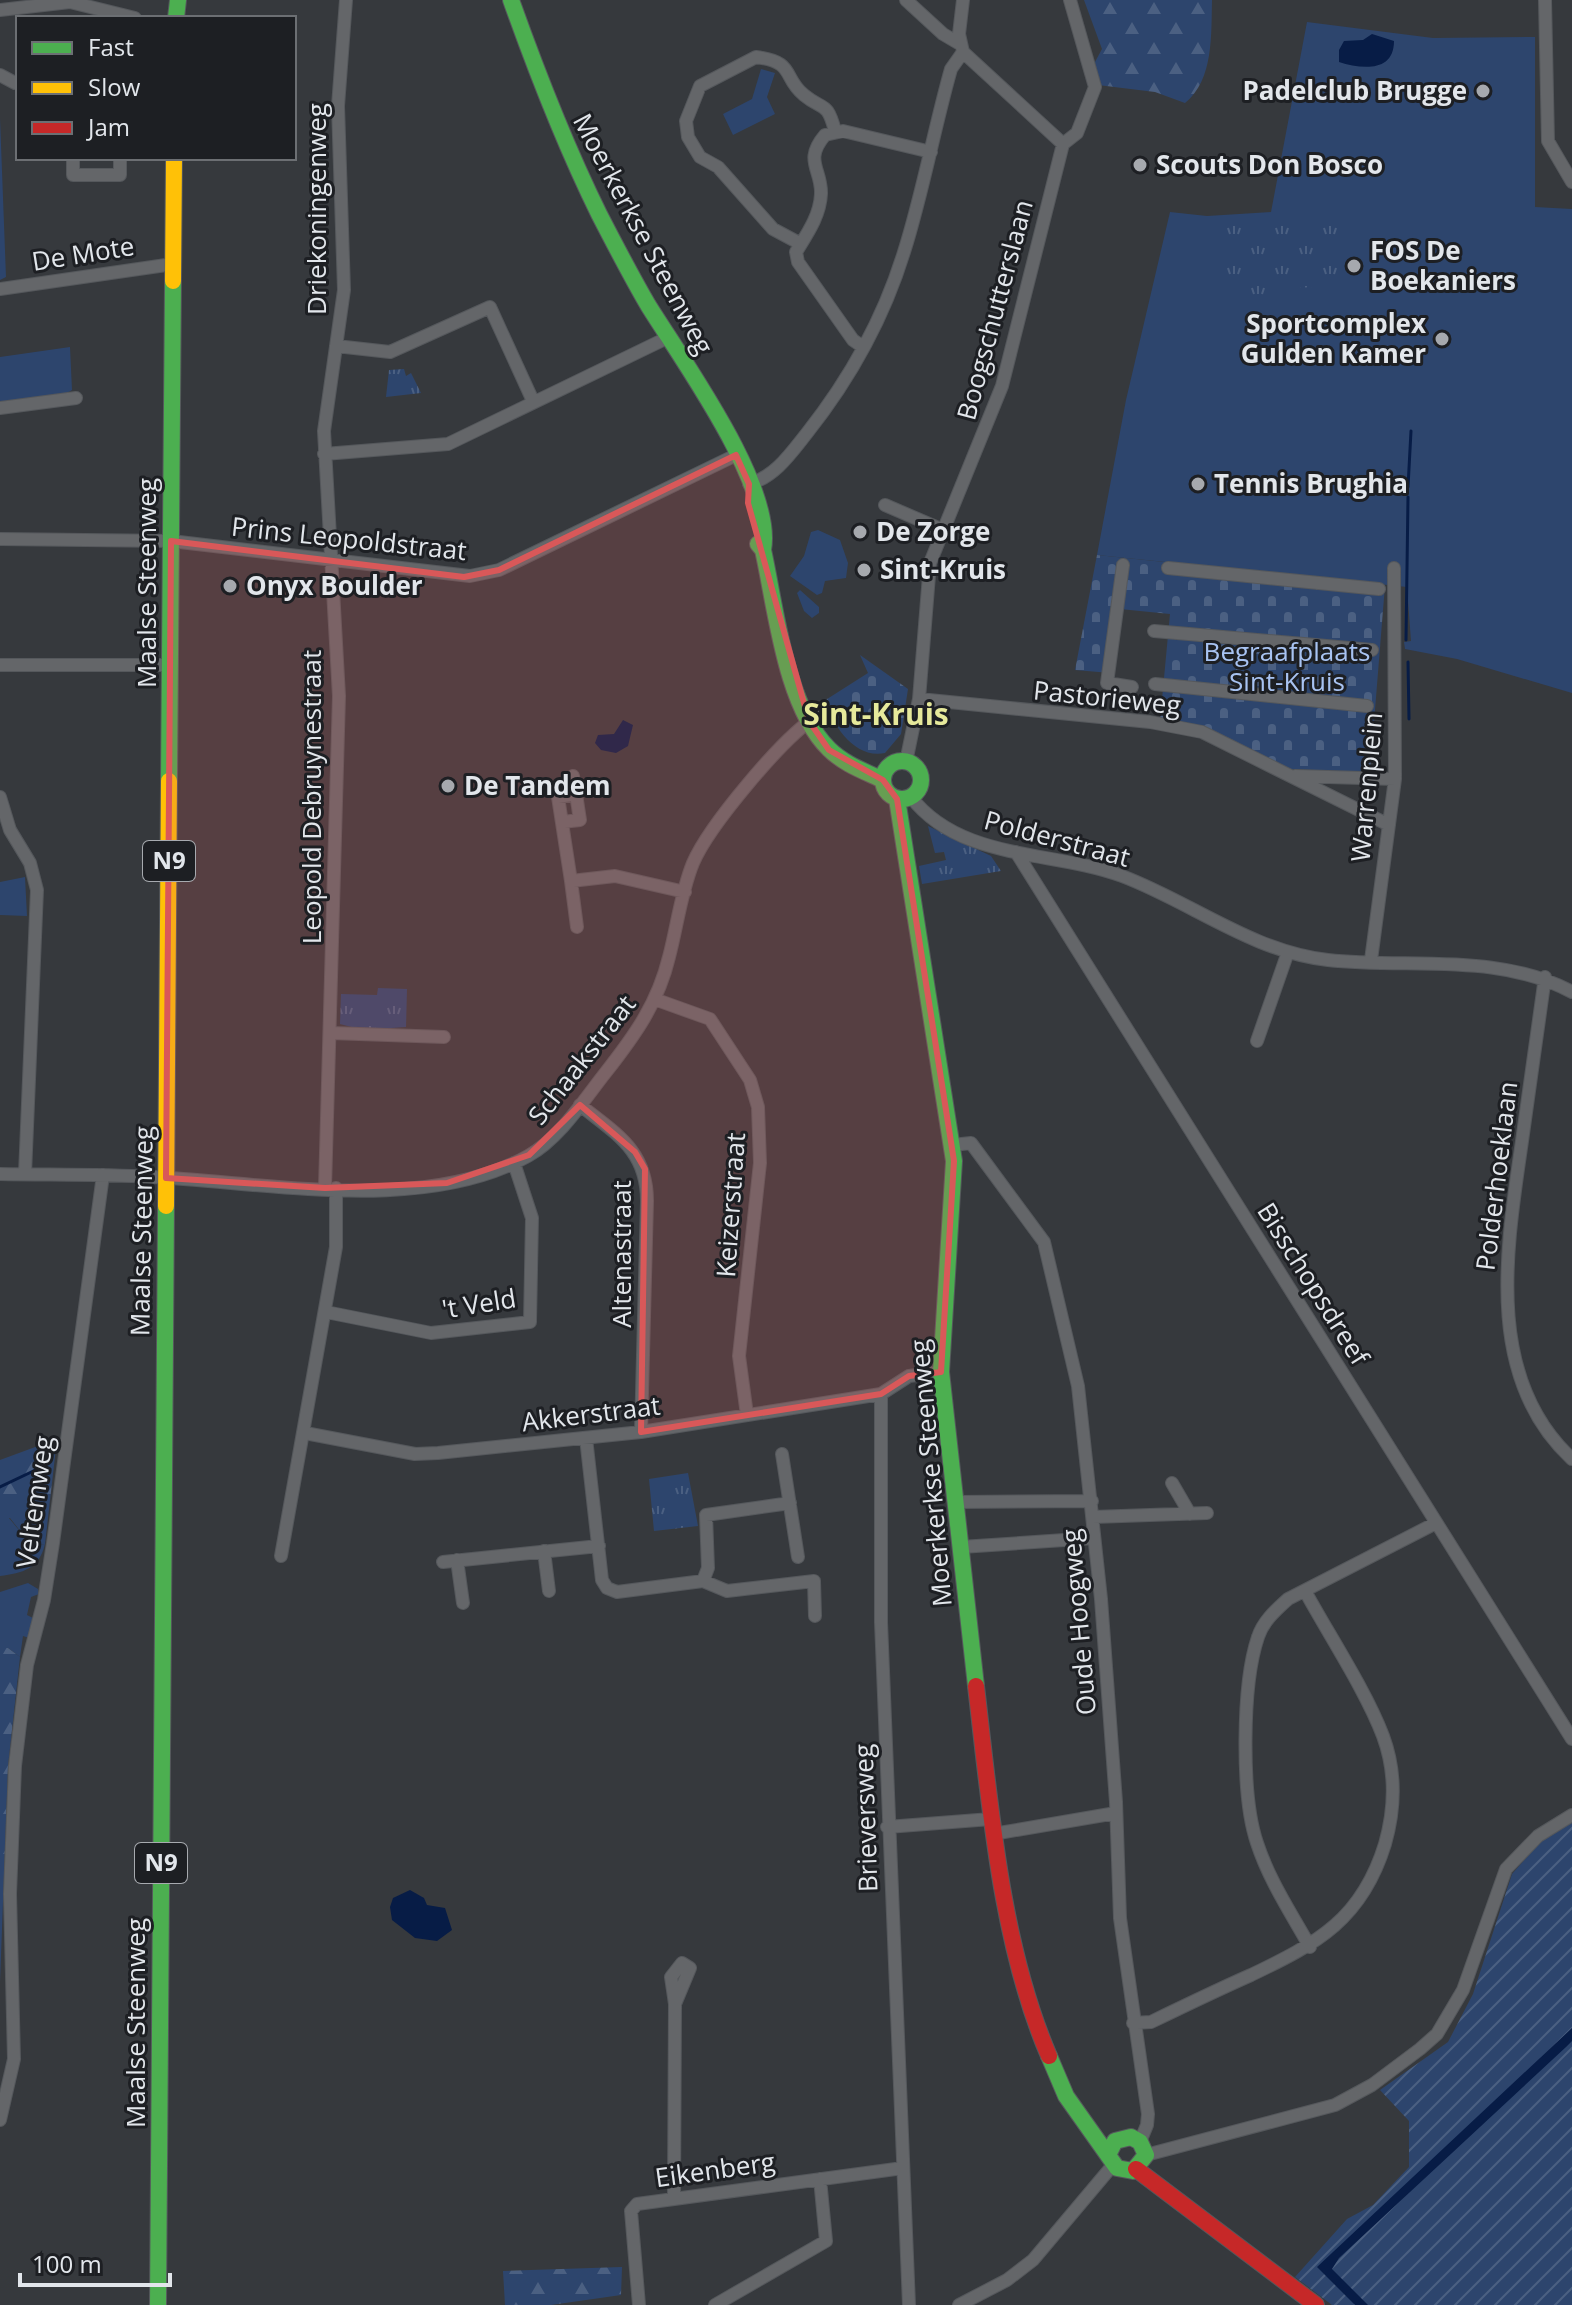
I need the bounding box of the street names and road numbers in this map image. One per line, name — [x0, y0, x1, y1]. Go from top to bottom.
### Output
street label: Driekoningenweg — [298, 103, 334, 315]
street label: Moerkerkse Steenweg — [565, 107, 723, 360]
street label: Boogschutterslaan — [947, 196, 1041, 424]
street label: De Mote — [29, 227, 137, 279]
street label: Maalse Steenweg — [128, 478, 164, 688]
street label: Prins Leopoldstraat — [230, 508, 468, 568]
street label: Leopold Debruynestraat — [293, 650, 329, 944]
street label: Pastorieweg — [1032, 671, 1183, 723]
street label: Warrenplein — [1342, 711, 1390, 863]
street label: Polderstraat — [980, 801, 1134, 875]
road number: N9 — [143, 841, 195, 881]
street label: Schaakstraat — [519, 987, 643, 1132]
street label: Polderhoeklaan — [1467, 1079, 1525, 1272]
street label: Maalse Steenweg — [121, 1126, 161, 1336]
street label: Keizerstraat — [707, 1131, 753, 1278]
street label: Altenastraat — [603, 1180, 639, 1328]
street label: Bisschopsdreef — [1250, 1196, 1379, 1372]
street label: 't Veld — [439, 1279, 518, 1327]
street label: Moerkerkse Steenweg — [900, 1338, 960, 1608]
street label: Akkerstraat — [519, 1387, 662, 1439]
street label: Veltemweg — [7, 1433, 61, 1570]
street label: Oude Hoogweg — [1052, 1527, 1104, 1717]
street label: Brieversweg — [844, 1743, 886, 1893]
road number: N9 — [135, 1843, 187, 1883]
street label: Maalse Steenweg — [117, 1918, 153, 2128]
street label: Eikenberg — [653, 2143, 777, 2195]

